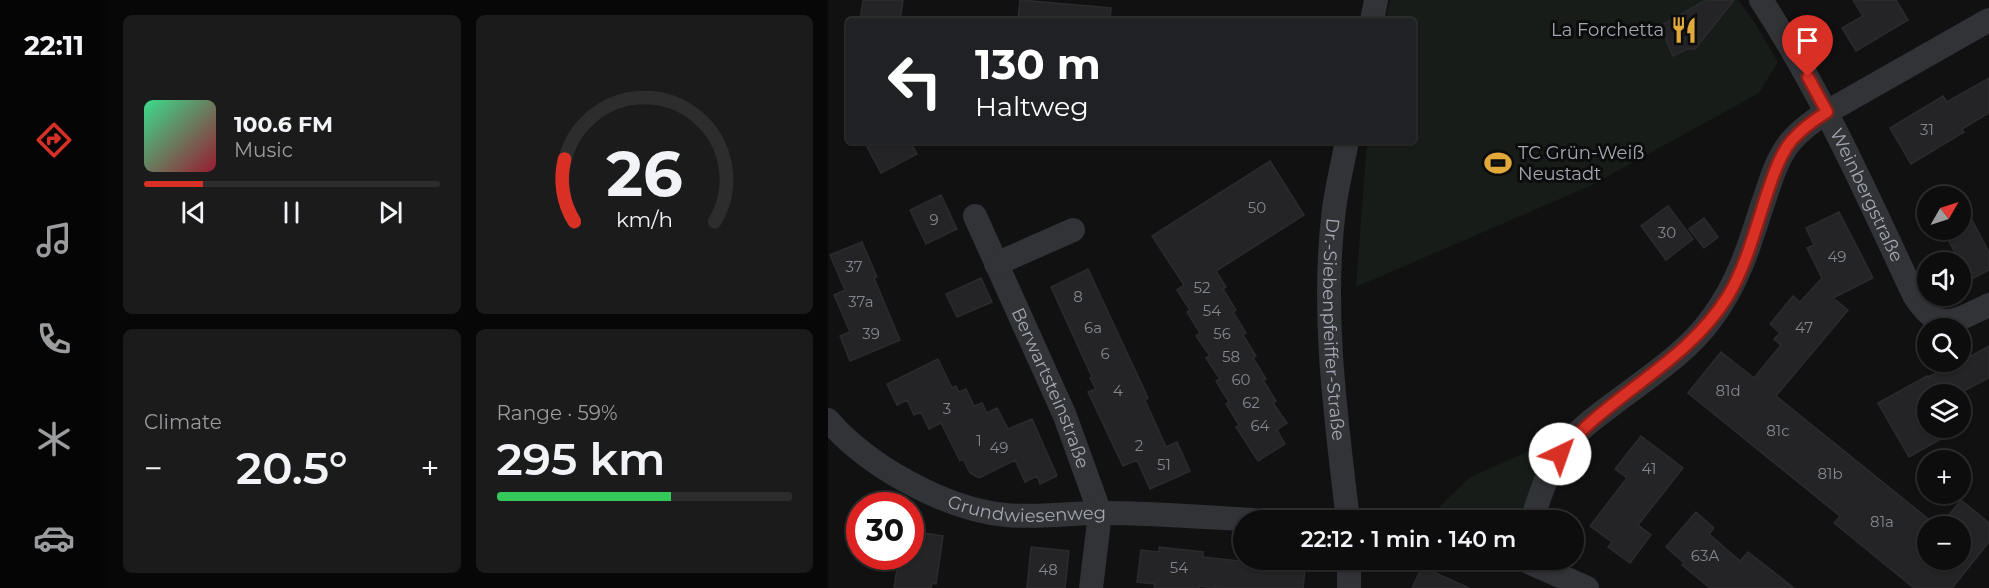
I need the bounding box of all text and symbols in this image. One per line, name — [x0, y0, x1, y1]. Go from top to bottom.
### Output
restaurant icon: La Forchetta — [1669, 15, 1699, 45]
pin — [1782, 15, 1833, 77]
place label: La Forchetta — [1551, 19, 1664, 41]
icon: arrive — [1791, 24, 1824, 57]
text: 22:11 — [24, 29, 84, 62]
text: 130 m — [975, 38, 1101, 90]
icon: left — [876, 42, 954, 120]
text: Haltweg — [975, 90, 1089, 123]
text: 100.6 FM — [234, 111, 333, 138]
icon: directions — [33, 119, 75, 161]
house number: 31 — [1920, 120, 1934, 139]
street label: Weinbergstraße — [1825, 125, 1908, 265]
text: 26 — [606, 136, 683, 212]
text: Music — [234, 138, 293, 162]
place label: TC Grün-Weiß Neustadt — [1518, 142, 1644, 185]
sports icon: TC Grün-Weiß Neustadt — [1483, 148, 1513, 178]
north arrow — [1917, 186, 1971, 240]
map controls — [1917, 186, 1971, 570]
icon: previous — [177, 196, 210, 229]
icon: pause — [275, 196, 308, 229]
icon: next — [374, 196, 407, 229]
house number: 50 — [1248, 198, 1266, 217]
text: km/h — [616, 206, 673, 232]
house number: 9 — [929, 210, 939, 229]
street label: Dr.-Siebenpfeiffer-Straße — [1318, 217, 1350, 442]
icon: music — [33, 219, 75, 261]
house number: 30 — [1658, 223, 1676, 242]
house number: 49 — [1828, 247, 1846, 266]
button: sound — [1917, 252, 1971, 306]
house number: 37 — [845, 257, 863, 276]
house number: 52 — [1194, 278, 1210, 297]
house number: 8 — [1073, 287, 1083, 306]
house number: 37a — [848, 292, 874, 311]
house number: 54 — [1203, 301, 1221, 320]
street label: Berwartsteinstraße — [1007, 304, 1094, 472]
icon: phone — [33, 318, 75, 360]
house number: 6a — [1084, 318, 1102, 337]
house number: 47 — [1795, 318, 1813, 337]
button: search — [1917, 318, 1971, 372]
house number: 39 — [862, 324, 880, 343]
house number: 56 — [1213, 324, 1231, 343]
house number: 6 — [1100, 344, 1110, 363]
house number: 58 — [1222, 347, 1240, 366]
house number: 60 — [1231, 370, 1251, 389]
house number: 4 — [1113, 381, 1123, 400]
house number: 81d — [1715, 381, 1741, 400]
button: layers — [1917, 384, 1971, 438]
house number: 62 — [1242, 393, 1260, 412]
house number: 3 — [943, 399, 951, 418]
text: Range · 59% — [497, 401, 618, 425]
text: Climate — [144, 410, 222, 434]
house number: 64 — [1250, 416, 1270, 435]
icon: climate — [33, 418, 75, 460]
house number: 81c — [1766, 421, 1790, 440]
position arrow — [1528, 422, 1592, 486]
text: 295 km — [497, 431, 665, 486]
house number: 1 — [976, 431, 982, 450]
house number: 2 — [1135, 436, 1143, 455]
house number: 49 — [990, 438, 1008, 457]
text: 20.5° — [236, 440, 348, 495]
text: − — [144, 448, 163, 488]
text: + — [421, 448, 439, 488]
button: + — [1917, 450, 1971, 504]
house number: 51 — [1157, 455, 1171, 474]
house number: 41 — [1642, 459, 1656, 478]
house number: 81b — [1817, 464, 1843, 483]
street label: Grundwiesenweg — [945, 490, 1106, 527]
speed limit sign: 30 — [846, 492, 924, 570]
house number: 81a — [1870, 512, 1894, 531]
button: − — [1917, 516, 1971, 570]
icon: car — [33, 517, 75, 559]
text: 22:12 · 1 min · 140 m — [1301, 526, 1516, 553]
house number: 63A — [1691, 546, 1719, 565]
house number: 54 — [1170, 558, 1188, 577]
house number: 48 — [1038, 560, 1058, 579]

